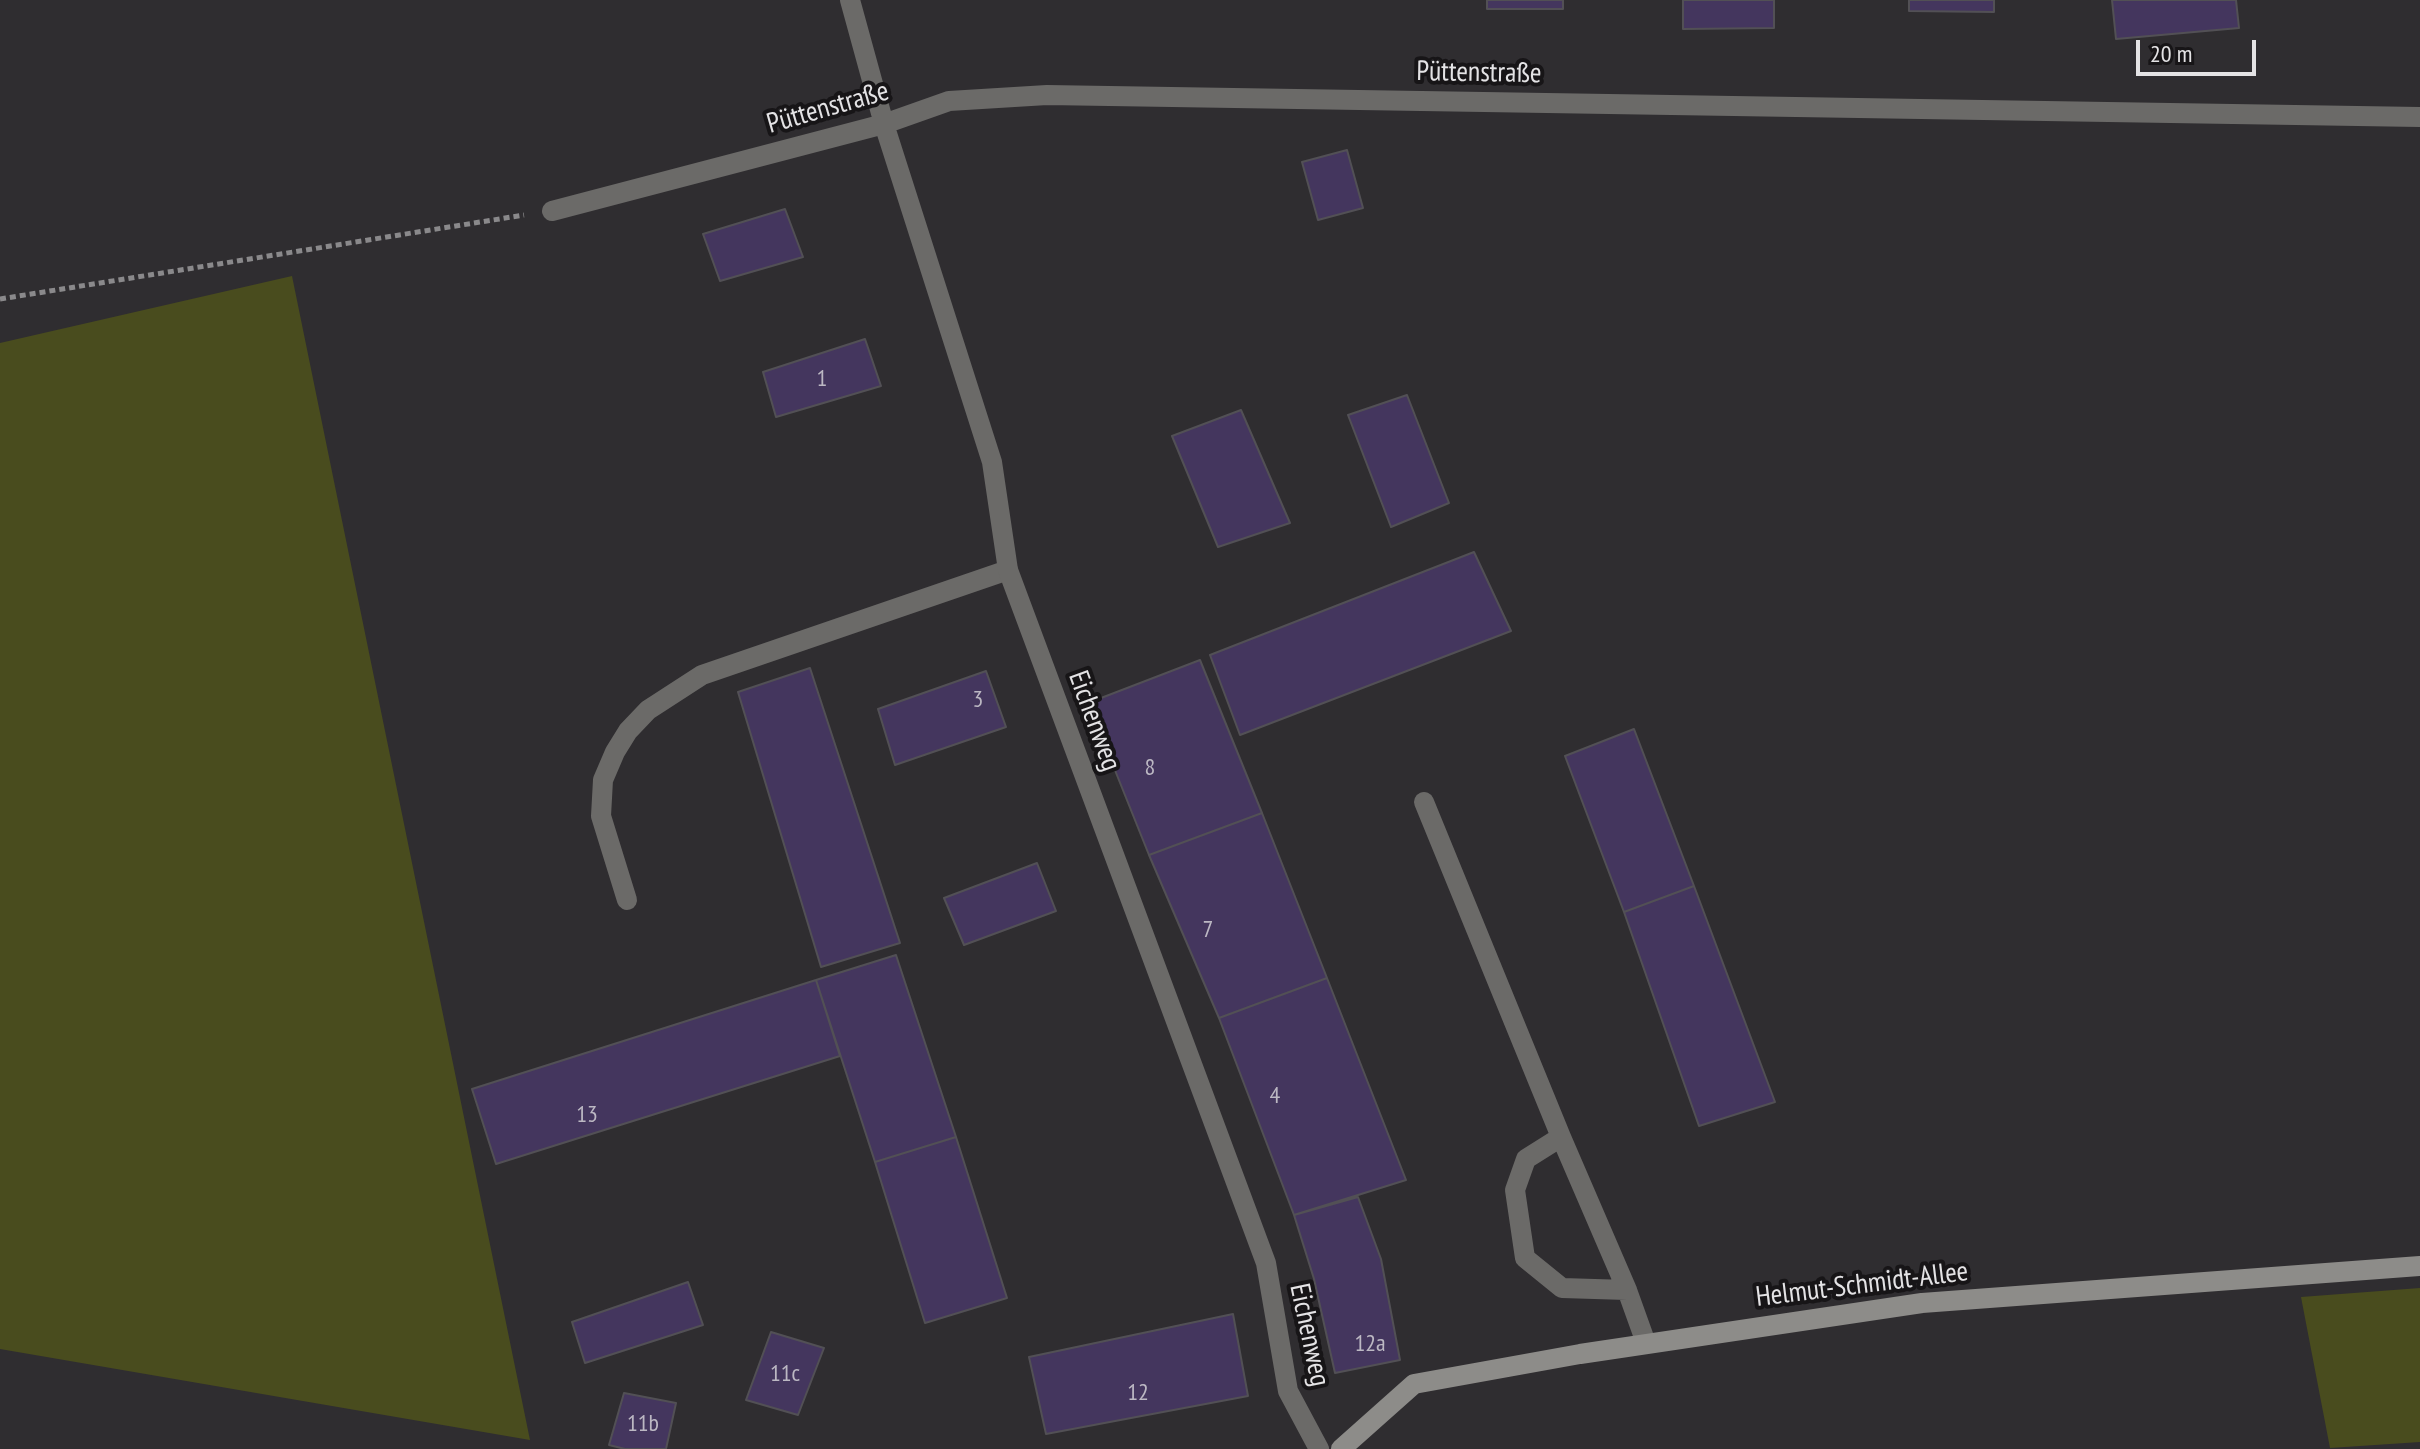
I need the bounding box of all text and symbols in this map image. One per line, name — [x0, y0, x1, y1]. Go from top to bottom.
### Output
scale bar — [2140, 24, 2260, 74]
text: 20 m — [2150, 38, 2192, 69]
street label: Püttenstraße — [1416, 55, 1542, 91]
street label: Püttenstraße — [763, 75, 893, 141]
house number: 1 — [817, 365, 827, 393]
street label: Eichenweg — [1060, 666, 1128, 776]
house number: 3 — [973, 686, 983, 714]
house number: 8 — [1145, 754, 1155, 782]
house number: 7 — [1203, 916, 1213, 944]
house number: 4 — [1270, 1082, 1280, 1110]
house number: 13 — [576, 1101, 598, 1129]
street label: Helmut-Schmidt-Allee — [1754, 1255, 1970, 1315]
street label: Eichenweg — [1282, 1281, 1336, 1389]
house number: 12a — [1354, 1330, 1386, 1358]
house number: 11c — [770, 1360, 800, 1388]
house number: 12 — [1127, 1379, 1149, 1407]
house number: 11b — [627, 1410, 659, 1438]

